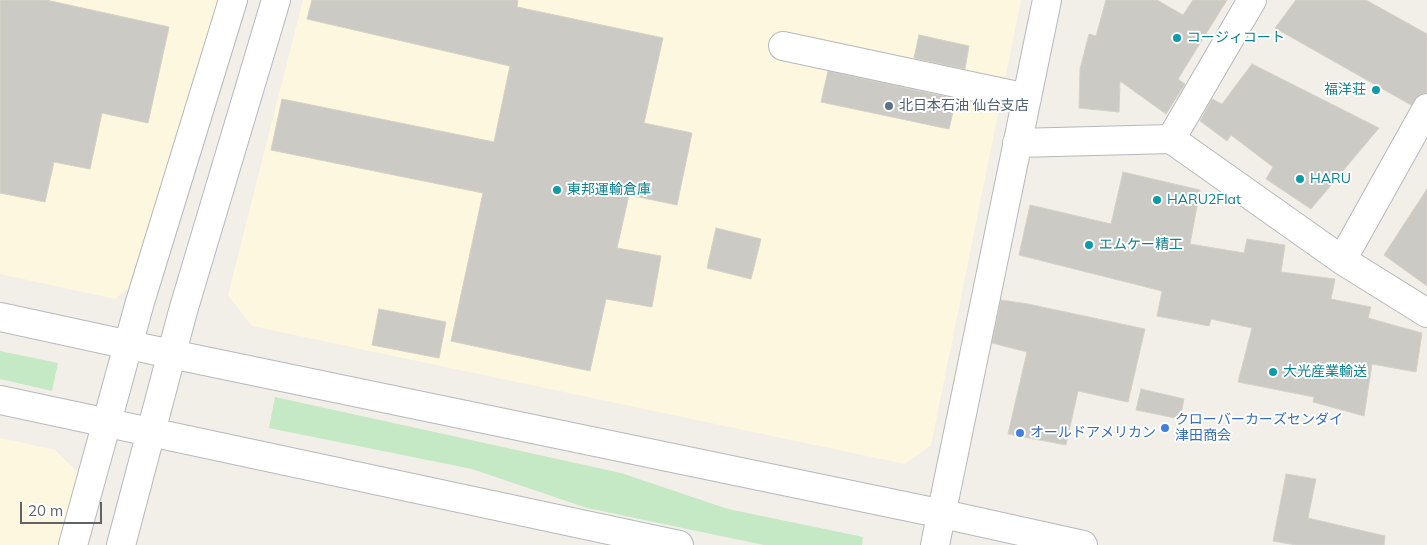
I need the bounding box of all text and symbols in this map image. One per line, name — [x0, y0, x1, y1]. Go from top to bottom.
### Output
place label: コージィコート — [1187, 30, 1285, 46]
marker: コージィコート — [1171, 32, 1183, 44]
place label: 福洋荘 — [1324, 82, 1366, 98]
marker: 福洋荘 — [1370, 84, 1382, 96]
place label: 北日本石油 仙台支店 — [899, 98, 1029, 114]
marker: 北日本石油 仙台支店 — [883, 100, 895, 112]
place label: HARU — [1310, 171, 1351, 187]
marker: HARU — [1294, 173, 1306, 185]
place label: 東邦運輸倉庫 — [567, 182, 651, 198]
marker: 東邦運輸倉庫 — [551, 184, 563, 196]
place label: HARU2Flat — [1167, 192, 1241, 208]
marker: HARU2Flat — [1151, 194, 1163, 206]
place label: エムケー精工 — [1099, 237, 1183, 253]
marker: エムケー精工 — [1083, 239, 1095, 251]
place label: 大光産業輸送 — [1283, 364, 1367, 380]
marker: 大光産業輸送 — [1267, 366, 1279, 378]
place label: クローバーカーズセンダイ 津田商会 — [1175, 412, 1343, 444]
marker: クローバーカーズセンダイ 津田商会 — [1159, 422, 1171, 434]
place label: オールドアメリカン — [1030, 425, 1156, 441]
marker: オールドアメリカン — [1014, 427, 1026, 439]
scale bar — [22, 492, 105, 524]
text: 20 m — [28, 501, 63, 520]

